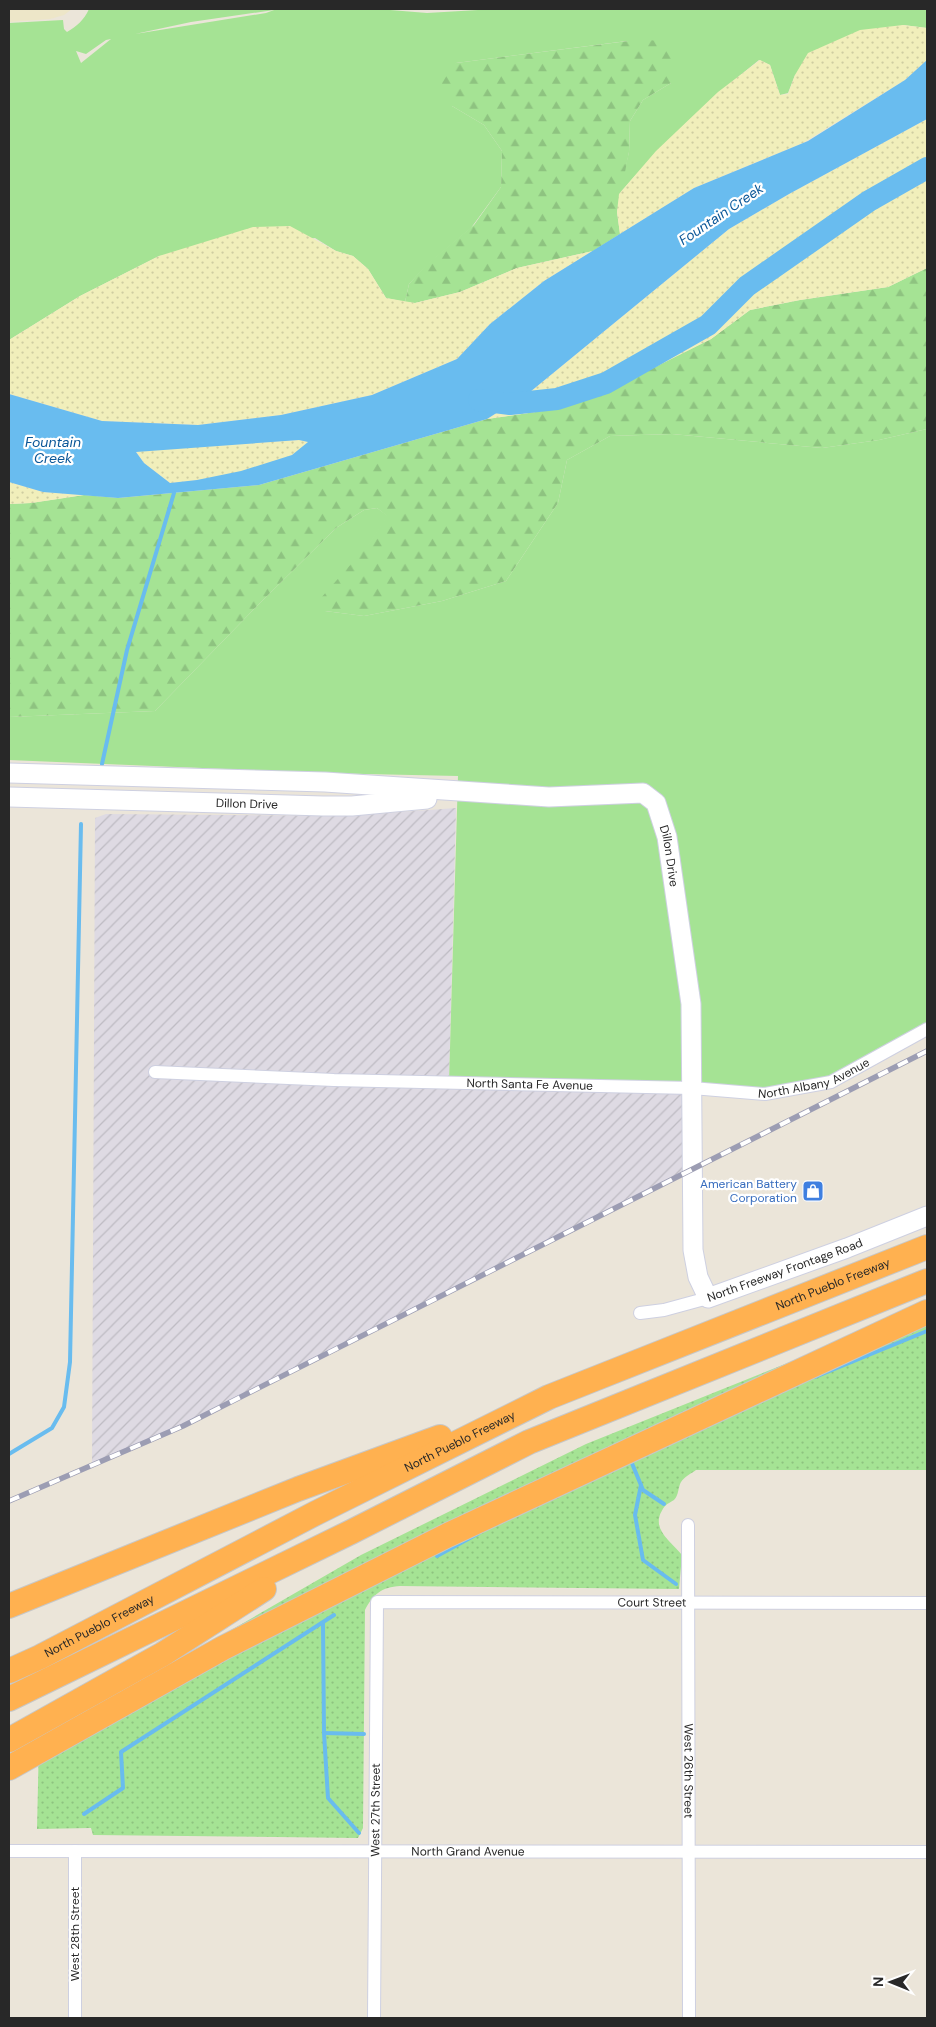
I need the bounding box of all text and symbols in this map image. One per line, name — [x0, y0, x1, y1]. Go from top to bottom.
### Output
water label: Fountain Creek — [675, 179, 767, 249]
water label: Fountain Creek — [25, 433, 81, 467]
street label: Dillon Drive — [216, 795, 278, 813]
street label: Dillon Drive — [656, 823, 682, 888]
street label: North Albany Avenue — [757, 1054, 873, 1102]
street label: North Santa Fe Avenue — [466, 1075, 593, 1094]
place label: American Battery Corporation — [700, 1176, 797, 1206]
shop icon: American Battery Corporation — [801, 1179, 825, 1203]
street label: North Freeway Frontage Road — [705, 1235, 865, 1306]
street label: North Pueblo Freeway — [773, 1254, 893, 1314]
street label: North Pueblo Freeway — [402, 1407, 518, 1476]
street label: North Pueblo Freeway — [42, 1591, 157, 1661]
street label: Court Street — [617, 1594, 687, 1611]
street label: West 26th Street — [680, 1724, 697, 1819]
street label: West 27th Street — [367, 1763, 384, 1857]
street label: North Grand Avenue — [411, 1843, 525, 1860]
street label: West 28th Street — [67, 1887, 83, 1981]
north arrow — [866, 1957, 916, 2007]
text: N — [869, 1977, 887, 1987]

